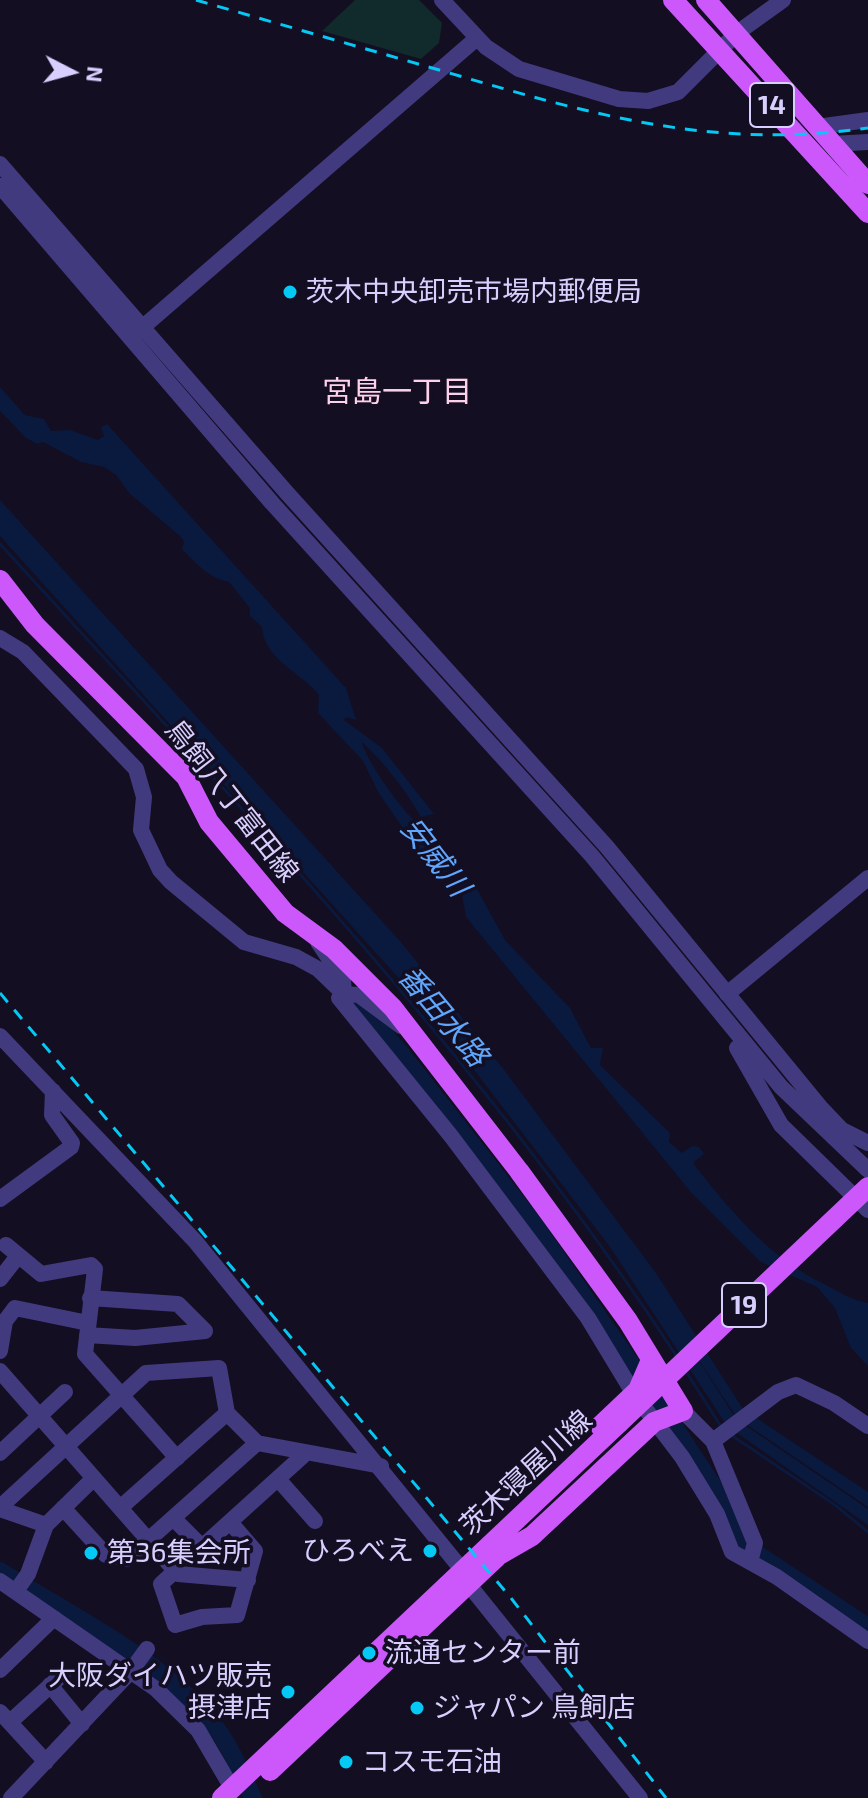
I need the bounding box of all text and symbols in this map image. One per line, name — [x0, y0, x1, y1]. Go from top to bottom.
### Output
north arrow — [32, 32, 112, 112]
text: N — [82, 65, 110, 84]
road number: 14 — [750, 83, 794, 127]
place label: 茨木中央卸売市場内郵便局 — [306, 275, 642, 309]
marker: 茨木中央卸売市場内郵便局 — [281, 283, 299, 301]
district label: 宮島一丁目 — [322, 374, 472, 410]
street label: 鳥飼八丁富田線 — [158, 713, 306, 889]
water label: 安威川 — [393, 810, 477, 904]
water label: 番田水路 — [391, 958, 495, 1074]
road number: 19 — [722, 1283, 766, 1327]
street label: 茨木寝屋川線 — [453, 1403, 599, 1543]
place label: ひろべえ — [302, 1534, 414, 1568]
place label: 第36集会所 — [107, 1536, 251, 1570]
marker: ひろべえ — [421, 1542, 439, 1560]
marker: 第36集会所 — [82, 1544, 100, 1562]
place label: 流通センター前 — [385, 1636, 581, 1670]
marker: 流通センター前 — [360, 1644, 378, 1662]
place label: 大阪ダイハツ販売 摂津店 — [48, 1659, 272, 1725]
marker: 大阪ダイハツ販売 摂津店 — [279, 1683, 297, 1701]
place label: ジャパン 鳥飼店 — [433, 1691, 635, 1725]
marker: ジャパン 鳥飼店 — [408, 1699, 426, 1717]
place label: コスモ石油 — [362, 1745, 502, 1779]
marker: コスモ石油 — [337, 1753, 355, 1771]

